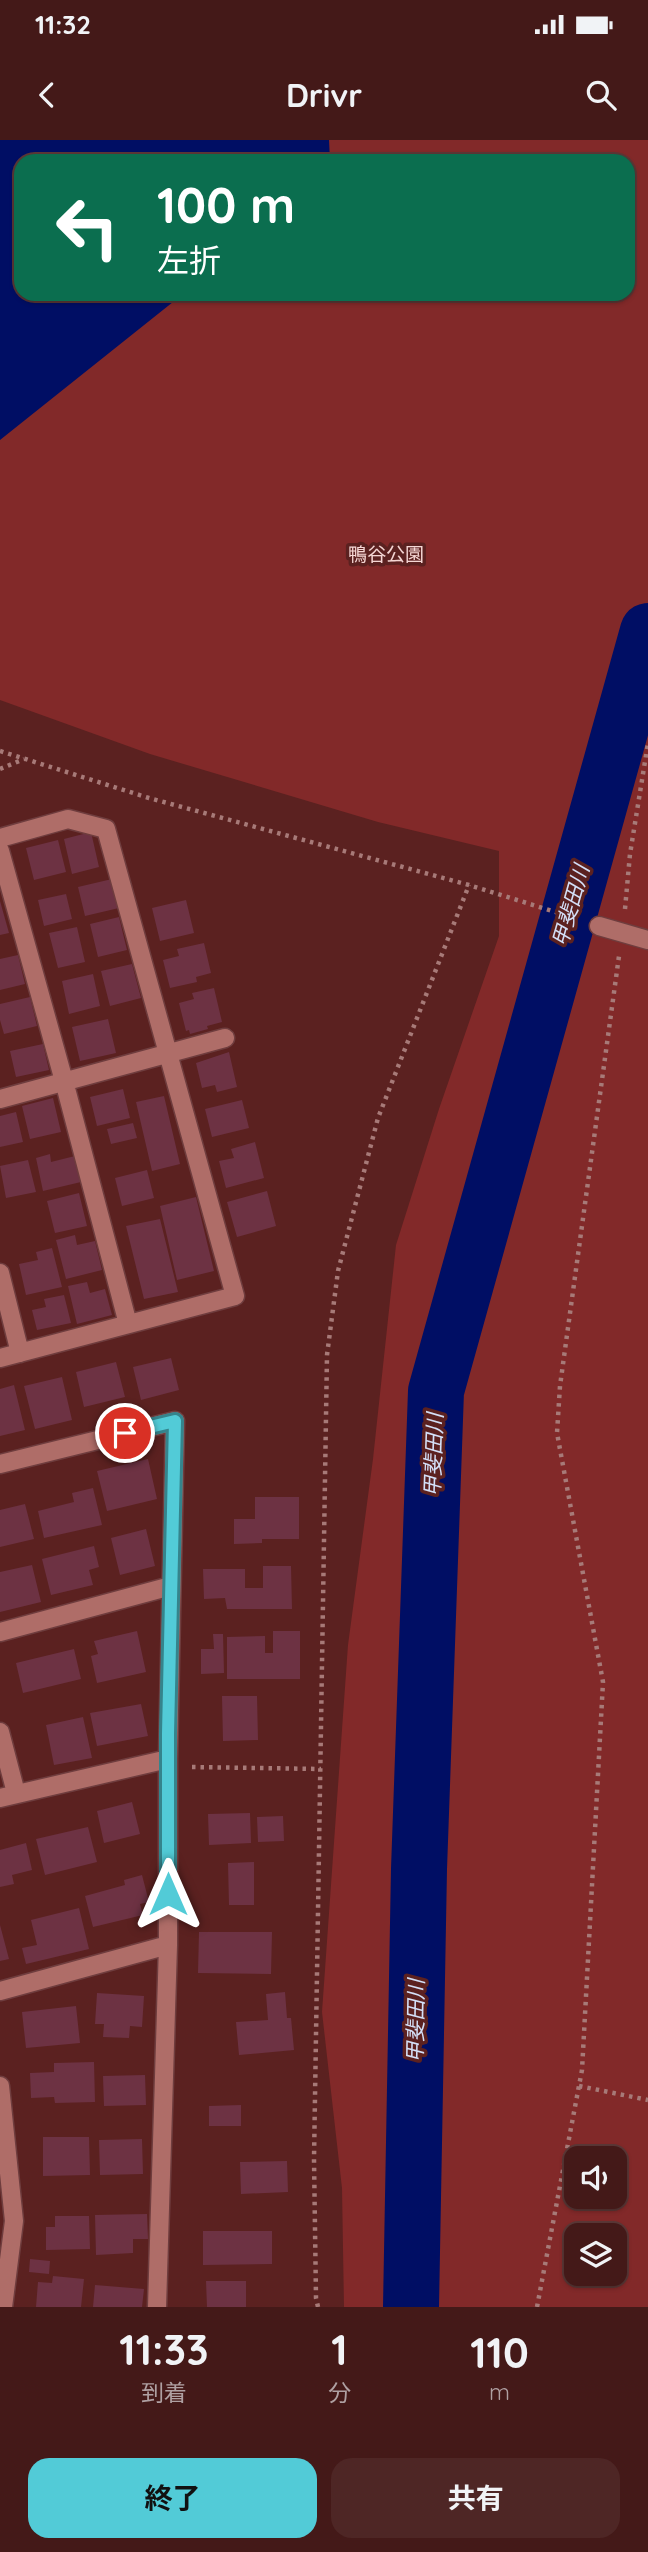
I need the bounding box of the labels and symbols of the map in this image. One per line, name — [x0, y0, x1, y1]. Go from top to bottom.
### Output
park label: 鴨谷公園 — [348, 542, 424, 566]
water label: 甲斐田川 — [546, 860, 595, 950]
pin — [95, 1403, 155, 1463]
water label: 甲斐田川 — [419, 1411, 448, 1497]
position arrow — [131, 1857, 205, 1931]
water label: 甲斐田川 — [401, 1977, 429, 2063]

